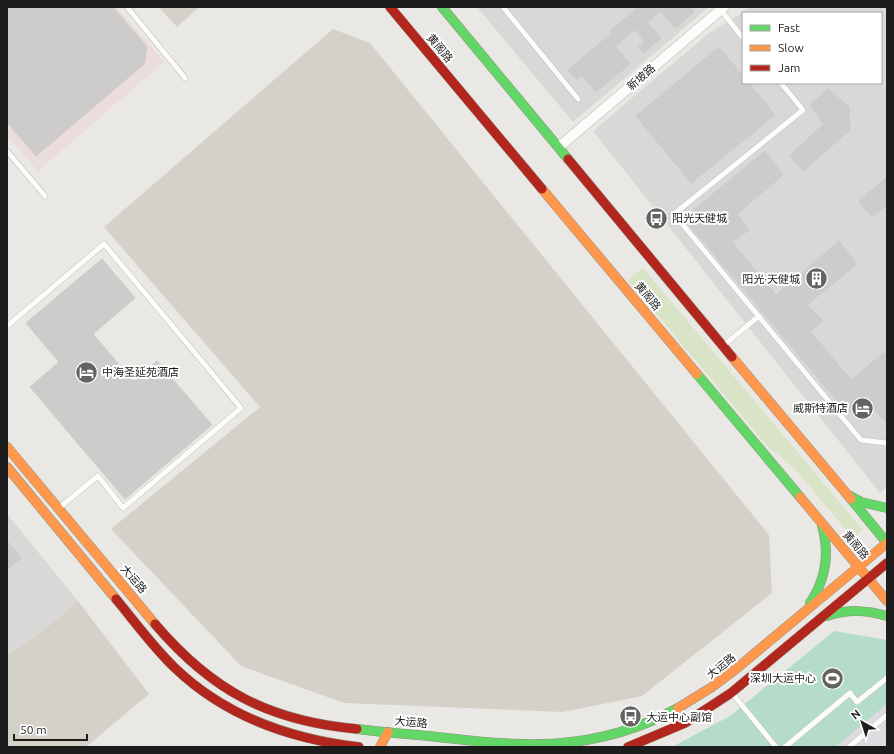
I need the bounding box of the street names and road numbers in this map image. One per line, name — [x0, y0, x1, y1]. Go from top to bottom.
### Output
street label: 黄阁路 — [425, 32, 455, 64]
street label: 新坡路 — [625, 62, 657, 92]
street label: 黄阁路 — [633, 280, 663, 312]
street label: 黄阁路 — [841, 529, 871, 561]
street label: 大运路 — [119, 563, 149, 595]
street label: 大运路 — [704, 651, 738, 681]
street label: 大运路 — [394, 715, 428, 729]

